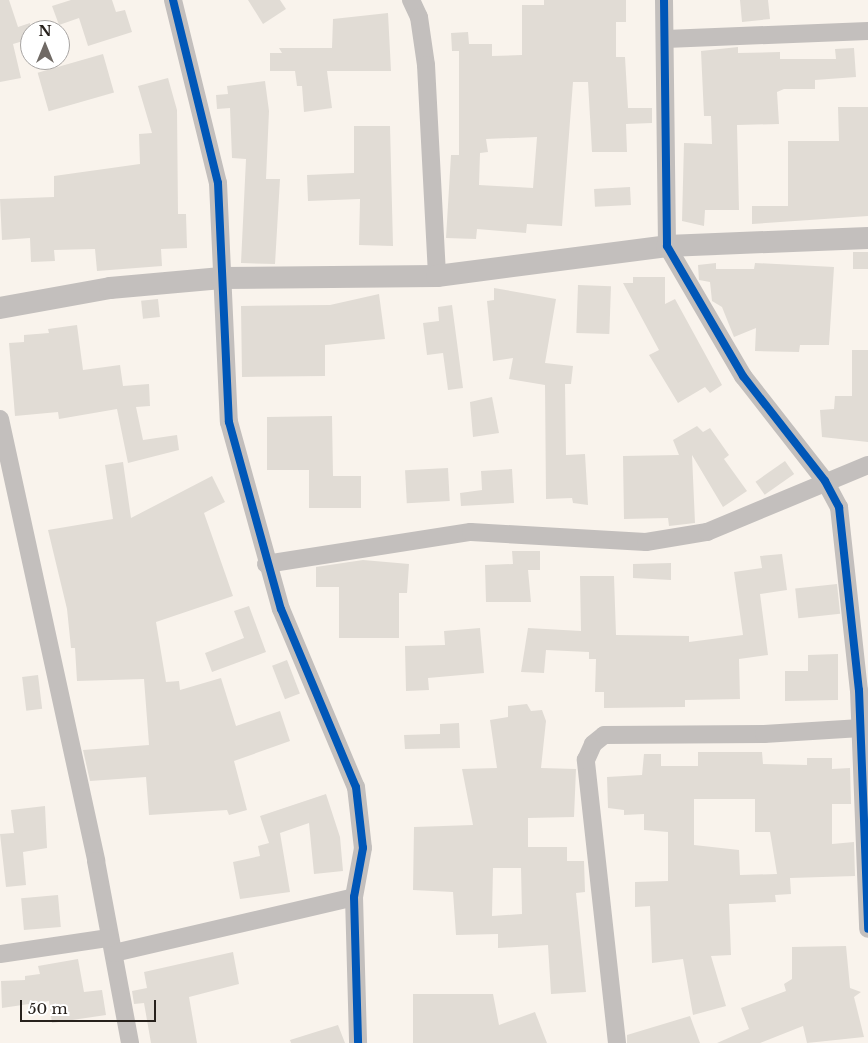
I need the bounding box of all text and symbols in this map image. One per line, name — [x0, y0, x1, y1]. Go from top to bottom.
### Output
north arrow — [20, 20, 70, 70]
text: N — [38, 22, 52, 40]
scale bar — [22, 990, 159, 1022]
text: 50 m — [28, 999, 68, 1018]

